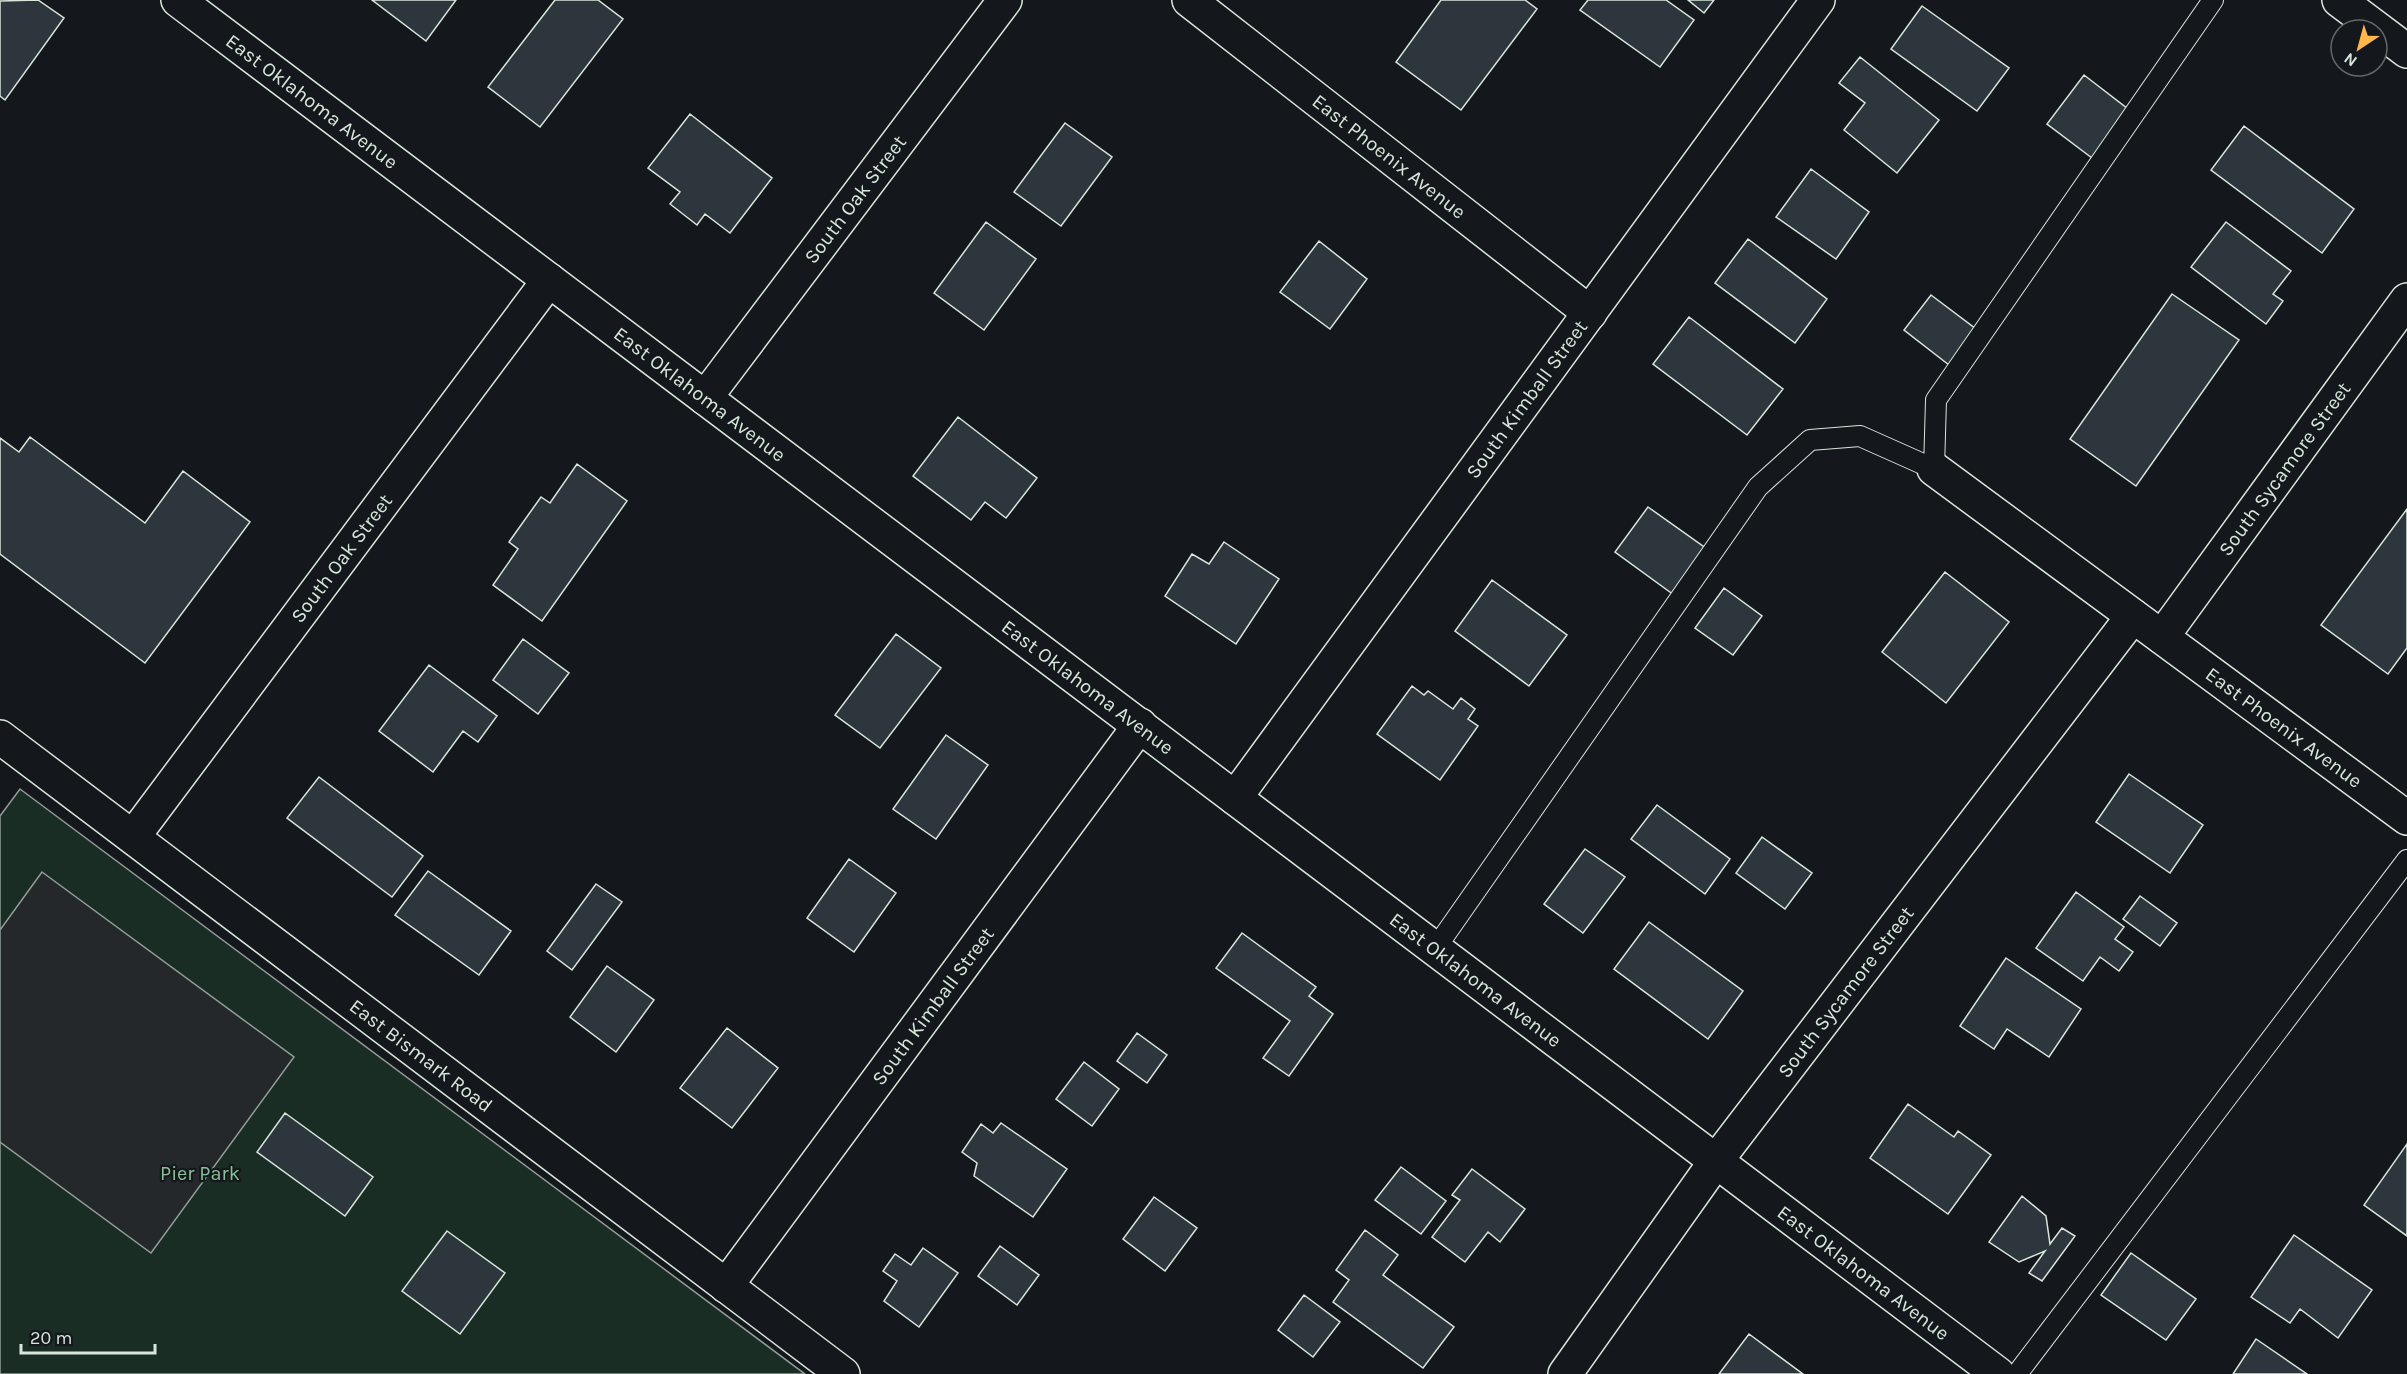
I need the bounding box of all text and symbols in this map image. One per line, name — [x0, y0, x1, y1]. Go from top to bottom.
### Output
north arrow — [2329, 18, 2389, 78]
street label: East Oklahoma Avenue — [222, 29, 403, 173]
text: N — [2340, 49, 2361, 71]
street label: East Phoenix Avenue — [1308, 89, 1471, 223]
street label: South Oak Street — [799, 130, 911, 268]
street label: South Kimball Street — [1461, 315, 1592, 483]
street label: East Oklahoma Avenue — [610, 322, 790, 466]
street label: South Sycamore Street — [2214, 377, 2355, 560]
street label: South Oak Street — [286, 489, 397, 627]
street label: East Oklahoma Avenue — [997, 615, 1178, 759]
street label: East Phoenix Avenue — [2201, 662, 2367, 792]
street label: South Sycamore Street — [1773, 902, 1918, 1082]
street label: East Oklahoma Avenue — [1385, 907, 1566, 1052]
street label: South Kimball Street — [867, 922, 999, 1089]
street label: East Bismark Road — [345, 994, 497, 1117]
park label: Pier Park — [160, 1162, 240, 1185]
street label: East Oklahoma Avenue — [1773, 1200, 1954, 1345]
scale bar — [21, 1317, 154, 1355]
text: 20 m — [30, 1327, 72, 1349]

